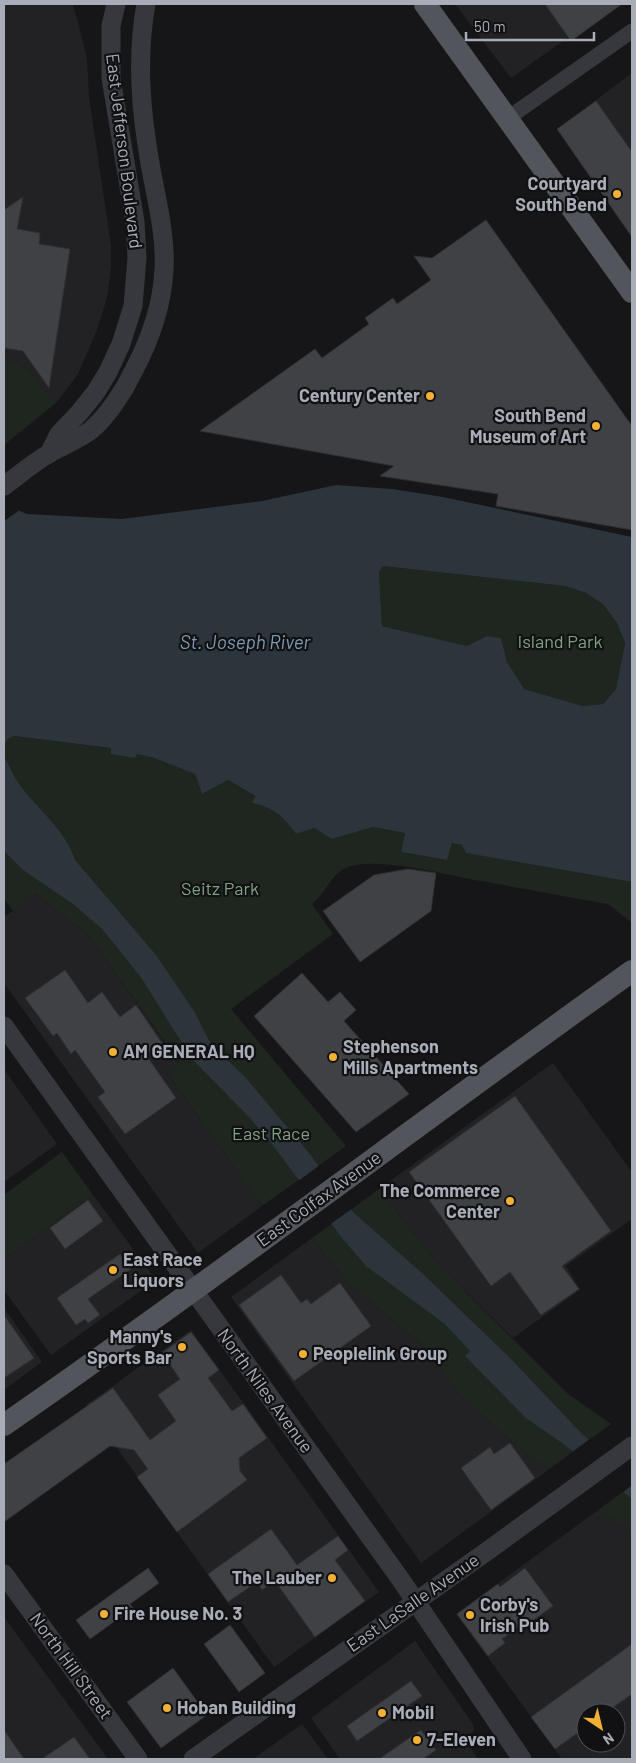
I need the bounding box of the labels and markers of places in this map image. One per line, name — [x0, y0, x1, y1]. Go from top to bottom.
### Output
place label: Courtyard South Bend — [515, 172, 607, 215]
marker: Courtyard South Bend — [611, 188, 623, 200]
place label: Century Center — [299, 384, 420, 406]
marker: Century Center — [424, 390, 436, 402]
place label: South Bend Museum of Art — [470, 404, 586, 447]
marker: South Bend Museum of Art — [590, 420, 602, 432]
place label: Stephenson Mills Apartments — [343, 1035, 478, 1078]
place label: AM GENERAL HQ — [123, 1040, 255, 1062]
marker: AM GENERAL HQ — [107, 1046, 119, 1058]
marker: Stephenson Mills Apartments — [327, 1051, 339, 1063]
place label: The Commerce Center — [379, 1179, 500, 1222]
marker: The Commerce Center — [504, 1195, 516, 1207]
place label: East Race Liquors — [123, 1248, 203, 1291]
marker: East Race Liquors — [107, 1264, 119, 1276]
place label: Manny's Sports Bar — [87, 1325, 172, 1368]
marker: Manny's Sports Bar — [176, 1341, 188, 1353]
place label: Peoplelink Group — [313, 1342, 447, 1364]
marker: Peoplelink Group — [297, 1348, 309, 1360]
place label: The Lauber — [232, 1566, 322, 1588]
marker: The Lauber — [326, 1572, 338, 1584]
place label: Corby's Irish Pub — [480, 1593, 549, 1636]
place label: Fire House No. 3 — [114, 1602, 242, 1624]
marker: Fire House No. 3 — [98, 1608, 110, 1620]
marker: Corby's Irish Pub — [464, 1609, 476, 1621]
place label: Hoban Building — [177, 1696, 296, 1718]
place label: Mobil — [392, 1701, 434, 1723]
marker: Hoban Building — [161, 1702, 173, 1714]
marker: Mobil — [376, 1707, 388, 1719]
place label: 7-Eleven — [427, 1728, 496, 1750]
marker: 7-Eleven — [411, 1734, 423, 1746]

